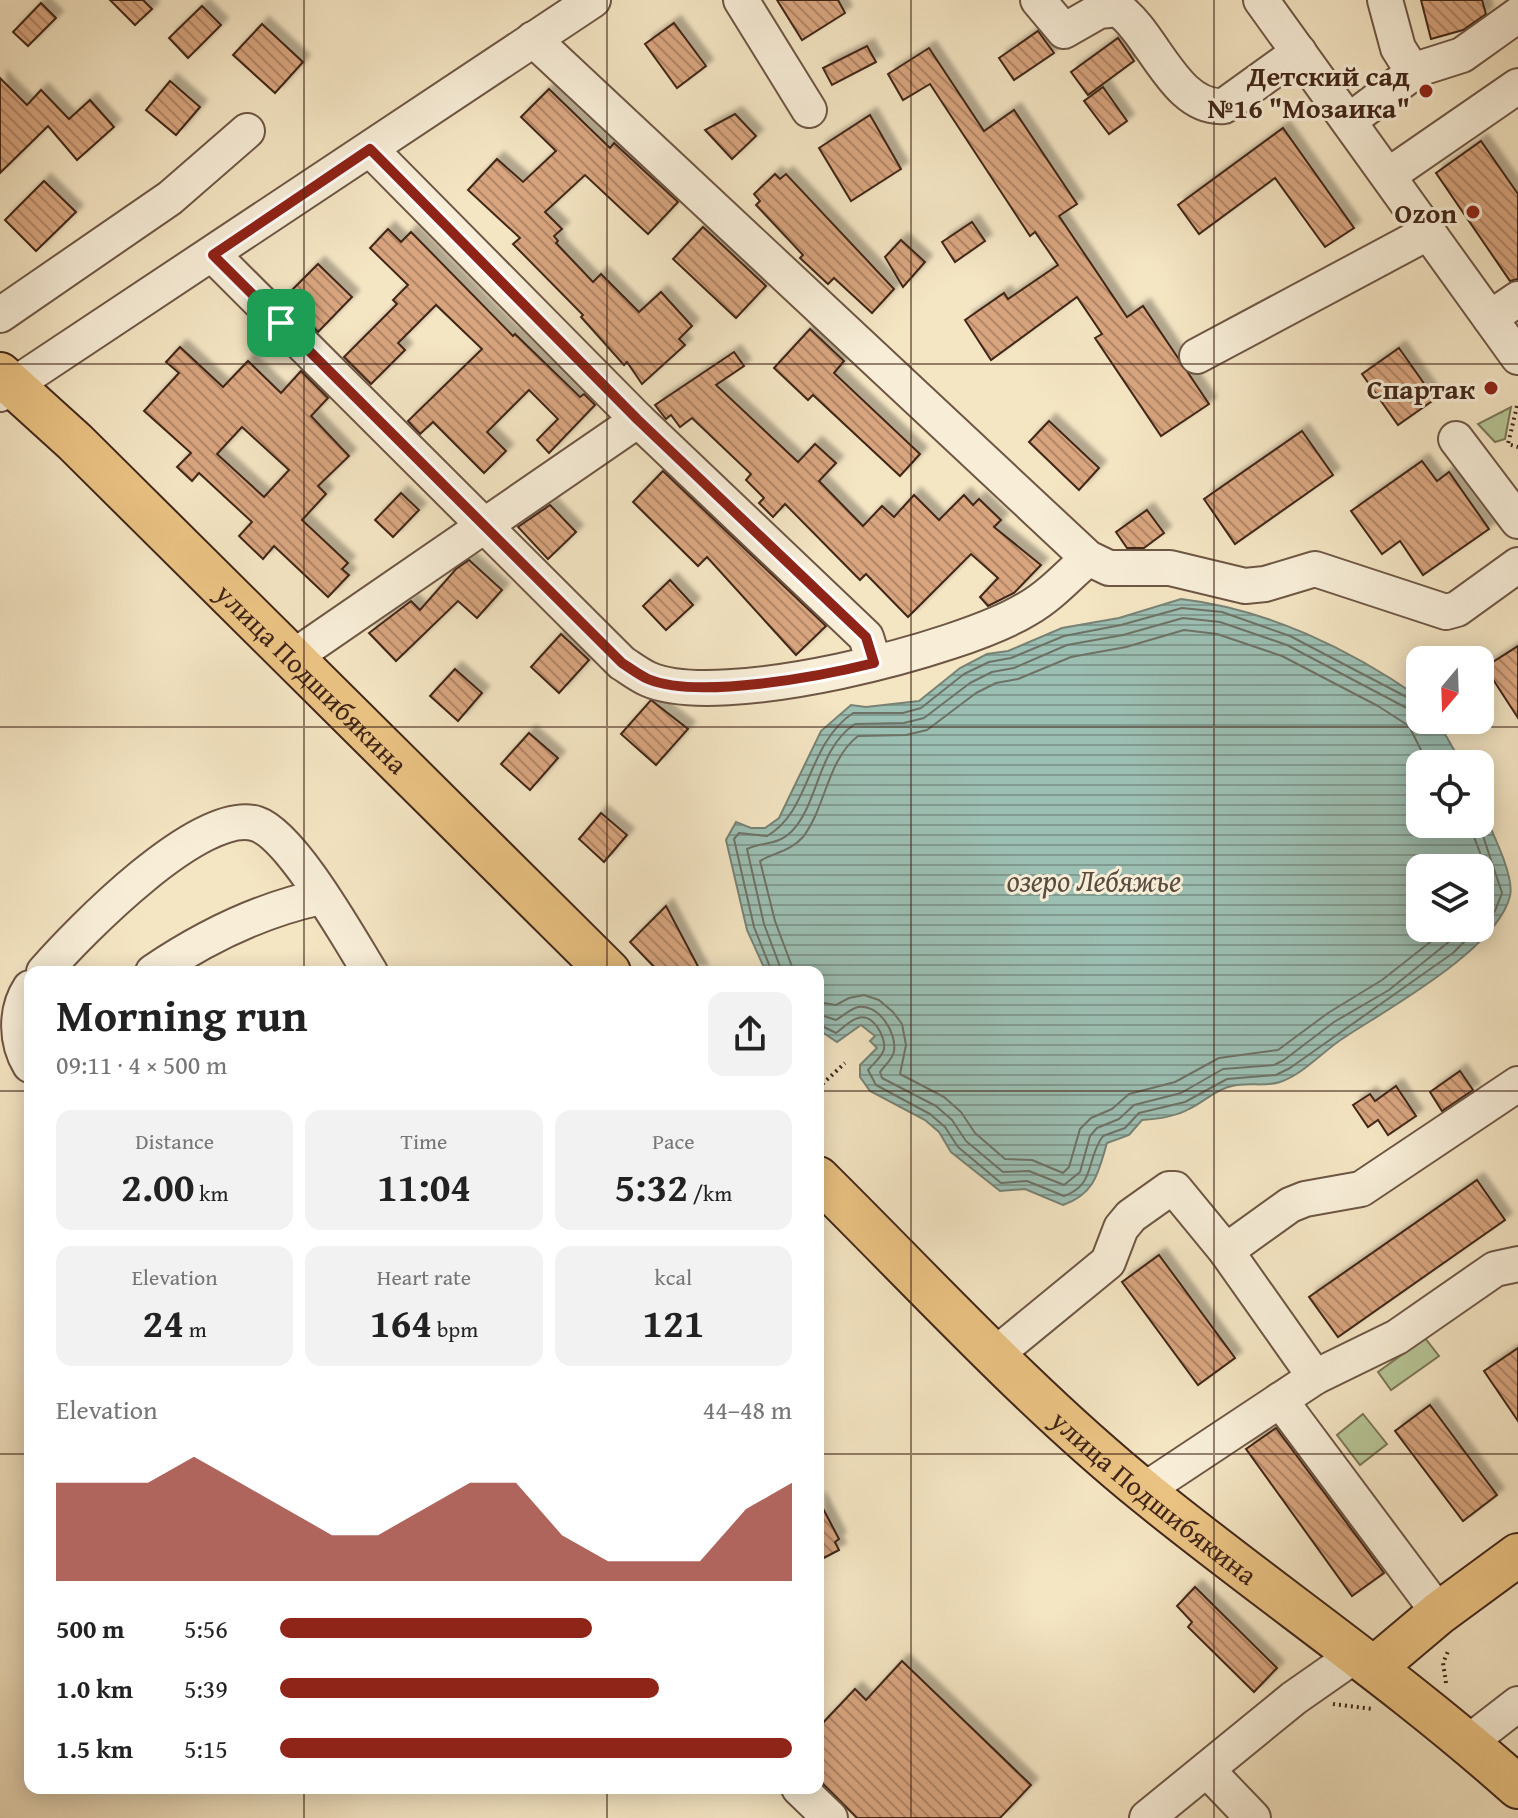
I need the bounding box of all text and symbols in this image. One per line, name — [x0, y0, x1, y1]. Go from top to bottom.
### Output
place label: Детский сад №16 "Мозаика" — [1206, 55, 1410, 128]
marker: Детский сад №16 "Мозаика" — [1417, 82, 1435, 100]
place label: Ozon — [1395, 192, 1457, 233]
marker: Ozon — [1464, 203, 1482, 221]
pin — [247, 289, 315, 357]
icon: arrive — [259, 301, 303, 345]
place label: Спартак — [1367, 368, 1476, 409]
marker: Спартак — [1482, 379, 1500, 397]
street label: улица Подшибякина — [206, 572, 419, 783]
north arrow — [1406, 646, 1494, 734]
map controls — [1406, 646, 1494, 942]
button: locate — [1406, 750, 1494, 838]
button: layers — [1406, 854, 1494, 942]
water label: озеро Лебяжье — [1007, 858, 1181, 902]
text: Morning run — [56, 983, 307, 1047]
button: share — [708, 992, 792, 1076]
text: 09:11 · 4 × 500 m — [56, 1045, 227, 1084]
text: Distance — [135, 1125, 214, 1157]
text: Time — [401, 1125, 447, 1157]
text: Pace — [652, 1125, 694, 1157]
text: 2.00 — [121, 1157, 194, 1216]
text: 11:04 — [377, 1157, 471, 1216]
text: 5:32 — [614, 1157, 688, 1216]
text: km — [194, 1177, 228, 1209]
text: /km — [688, 1177, 732, 1209]
text: Elevation — [132, 1261, 218, 1293]
text: Heart rate — [377, 1261, 471, 1293]
text: kcal — [655, 1261, 692, 1293]
text: 24 — [143, 1293, 184, 1352]
text: 164 — [370, 1293, 432, 1352]
text: 121 — [642, 1293, 704, 1352]
text: m — [184, 1313, 207, 1345]
text: bpm — [432, 1313, 478, 1345]
text: Elevation — [56, 1390, 158, 1429]
text: 44–48 m — [703, 1390, 792, 1429]
street label: улица Подшибякина — [1041, 1399, 1267, 1594]
text: 500 m — [56, 1609, 124, 1648]
text: 5:56 — [184, 1609, 228, 1648]
text: 1.0 km — [56, 1669, 133, 1708]
text: 5:39 — [184, 1669, 228, 1708]
text: 1.5 km — [56, 1729, 133, 1768]
text: 5:15 — [184, 1729, 228, 1768]

